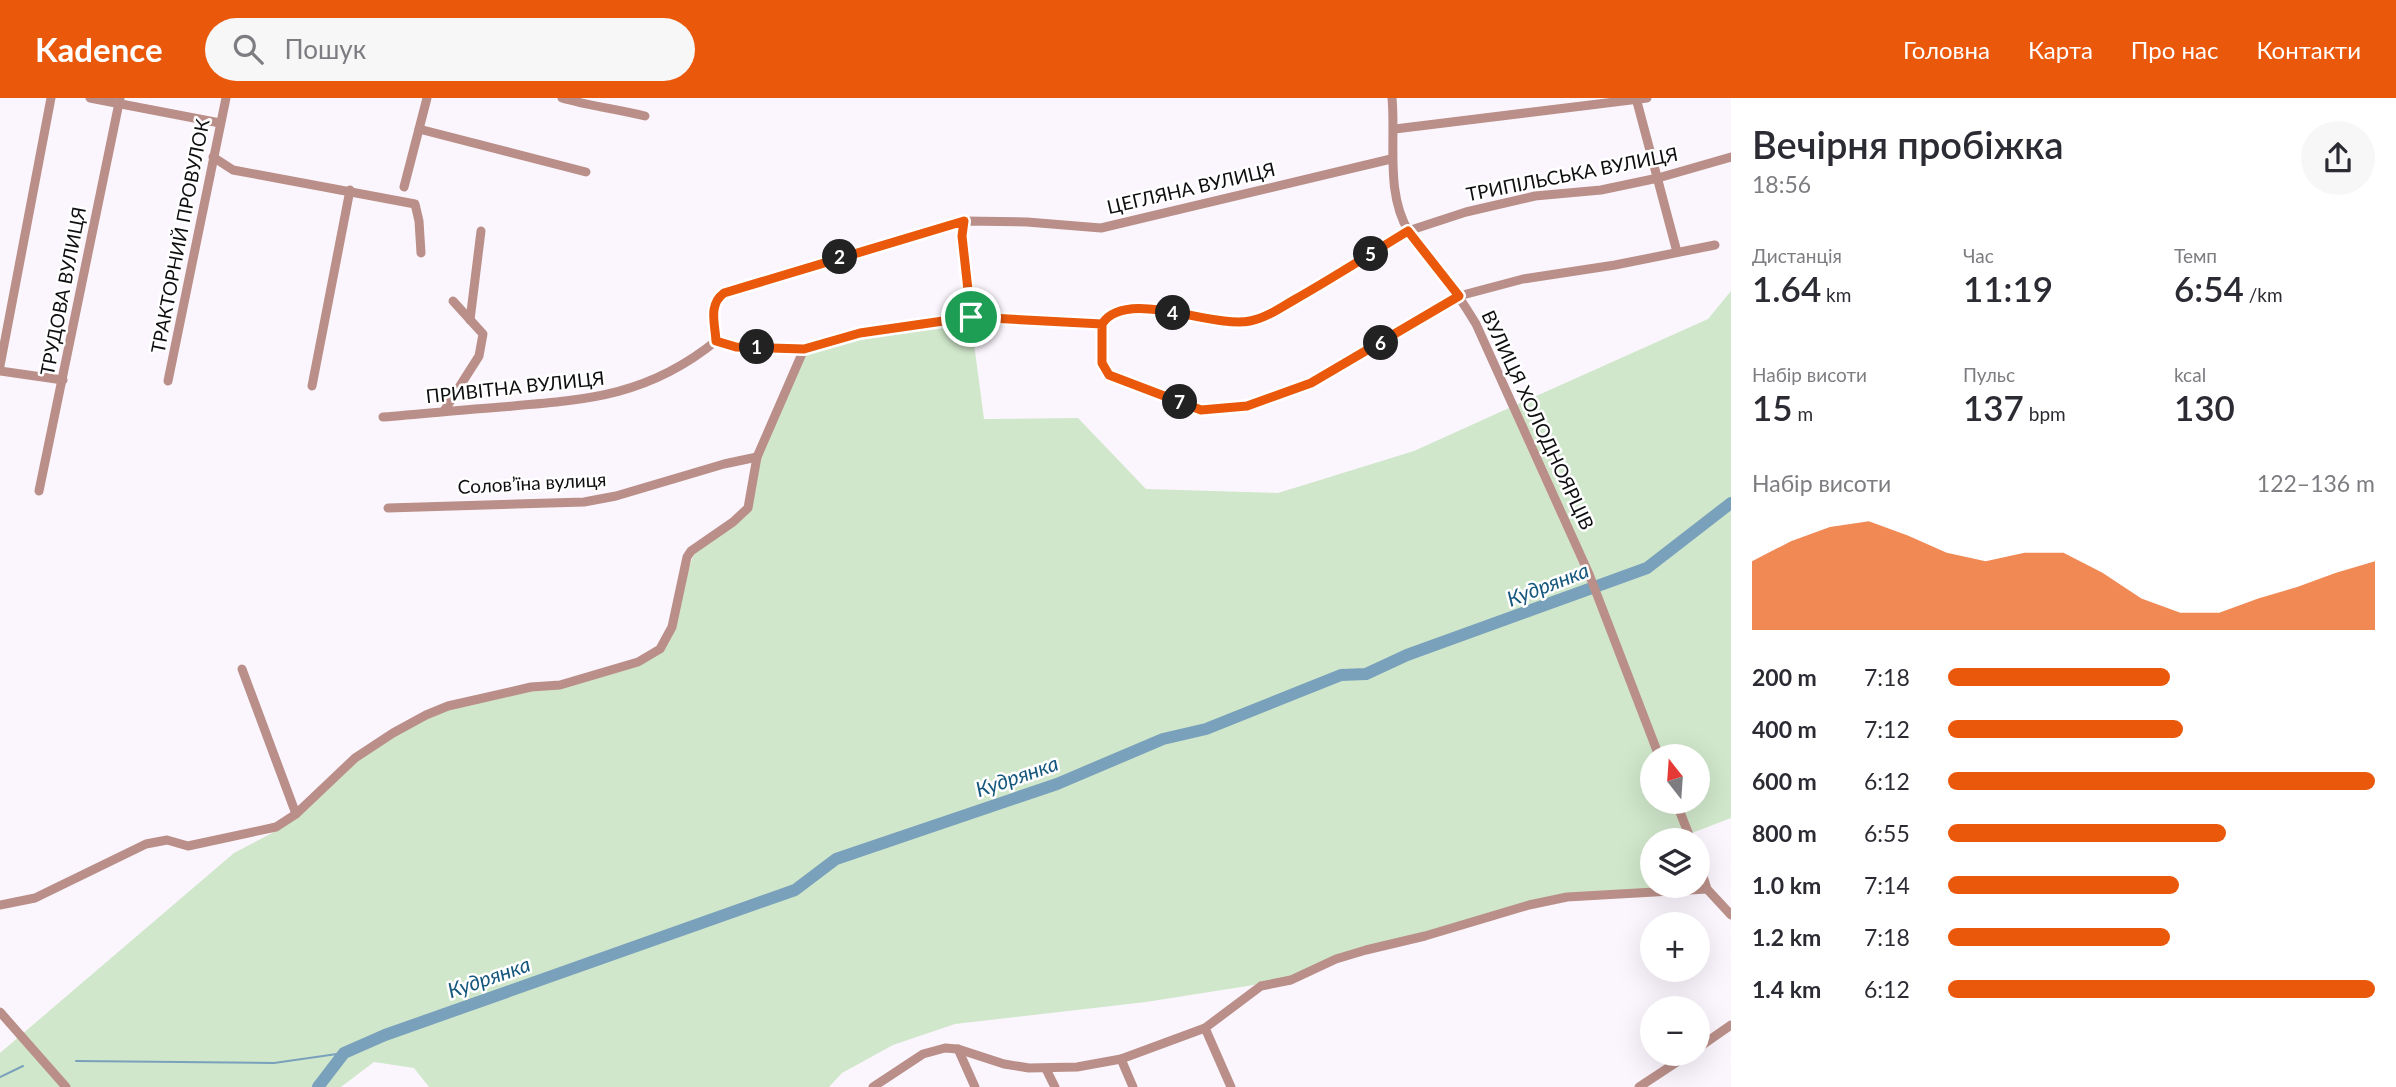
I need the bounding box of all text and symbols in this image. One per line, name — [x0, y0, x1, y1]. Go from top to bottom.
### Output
search box — [205, 18, 695, 81]
text: Kadence — [35, 29, 163, 69]
icon: search — [229, 30, 267, 68]
text: Пошук — [285, 33, 366, 65]
text: Головна — [1903, 35, 1990, 64]
text: Карта — [2028, 35, 2093, 64]
text: Про нас — [2131, 35, 2218, 64]
text: Контакти — [2256, 35, 2361, 64]
street label: ТРАКТОРНИЙ ПРОВУЛОК — [146, 117, 214, 355]
text: Вечірня пробіжка — [1752, 121, 2064, 167]
button: share — [2301, 121, 2375, 195]
street label: ТРИПІЛЬСЬКА ВУЛИЦЯ — [1464, 142, 1680, 205]
street label: ЦЕГЛЯНА ВУЛИЦЯ — [1105, 157, 1277, 218]
text: 18:56 — [1752, 170, 1811, 198]
street label: ТРУДОВА ВУЛИЦЯ — [35, 205, 90, 377]
pin: 5 — [1354, 236, 1388, 272]
pin: 2 — [822, 240, 858, 274]
text: 5 — [1365, 242, 1376, 265]
text: Дистанція — [1752, 244, 1842, 267]
text: Час — [1963, 244, 1994, 267]
text: Темп — [2174, 244, 2217, 267]
text: 2 — [834, 245, 845, 268]
text: 1.64 — [1752, 267, 1821, 309]
text: 11:19 — [1963, 267, 2053, 309]
text: 6:54 — [2174, 267, 2244, 309]
text: km — [1821, 283, 1851, 306]
text: /km — [2244, 283, 2283, 306]
pin — [941, 287, 1001, 347]
pin: 4 — [1156, 296, 1190, 330]
icon: arrive — [952, 298, 990, 336]
text: 4 — [1167, 301, 1178, 324]
street label: ВУЛИЦЯ ХОЛОДНОЯРЦІВ — [1477, 306, 1599, 533]
pin: 6 — [1364, 326, 1398, 360]
pin: 1 — [740, 330, 774, 364]
text: 6 — [1375, 331, 1386, 354]
text: 1 — [751, 335, 762, 358]
text: Набір висоти — [1752, 363, 1867, 386]
text: Пульс — [1963, 363, 2015, 386]
text: kcal — [2174, 363, 2206, 386]
street label: ПРИВІТНА ВУЛИЦЯ — [425, 366, 605, 407]
pin: 7 — [1162, 384, 1198, 420]
text: 15 — [1752, 386, 1793, 428]
text: 137 — [1963, 386, 2024, 428]
text: 130 — [2174, 386, 2235, 428]
text: 7 — [1174, 390, 1185, 413]
text: m — [1793, 402, 1813, 425]
text: bpm — [2024, 402, 2066, 425]
street label: Соловʼїна вулиця — [457, 467, 607, 498]
text: Набір висоти — [1752, 469, 1891, 497]
text: 122–136 m — [2257, 469, 2375, 497]
water label: Кудрянка — [1503, 557, 1592, 611]
text: 200 m — [1752, 663, 1817, 691]
text: 7:18 — [1864, 663, 1910, 691]
text: 400 m — [1752, 715, 1817, 743]
text: 7:12 — [1864, 715, 1910, 743]
north arrow — [1640, 744, 1710, 814]
map controls — [1640, 744, 1710, 1066]
water label: Кудрянка — [972, 750, 1061, 801]
text: 600 m — [1752, 767, 1817, 795]
text: 6:12 — [1864, 767, 1910, 795]
text: 800 m — [1752, 819, 1817, 847]
text: 6:55 — [1864, 819, 1910, 847]
button: layers — [1640, 828, 1710, 898]
text: 1.0 km — [1752, 871, 1821, 899]
text: 7:14 — [1864, 871, 1910, 899]
button: + — [1640, 912, 1710, 982]
text: 1.2 km — [1752, 923, 1821, 951]
text: 7:18 — [1864, 923, 1910, 951]
water label: Кудрянка — [444, 951, 533, 1002]
text: 1.4 km — [1752, 975, 1821, 1003]
text: 6:12 — [1864, 975, 1910, 1003]
button: − — [1640, 996, 1710, 1066]

